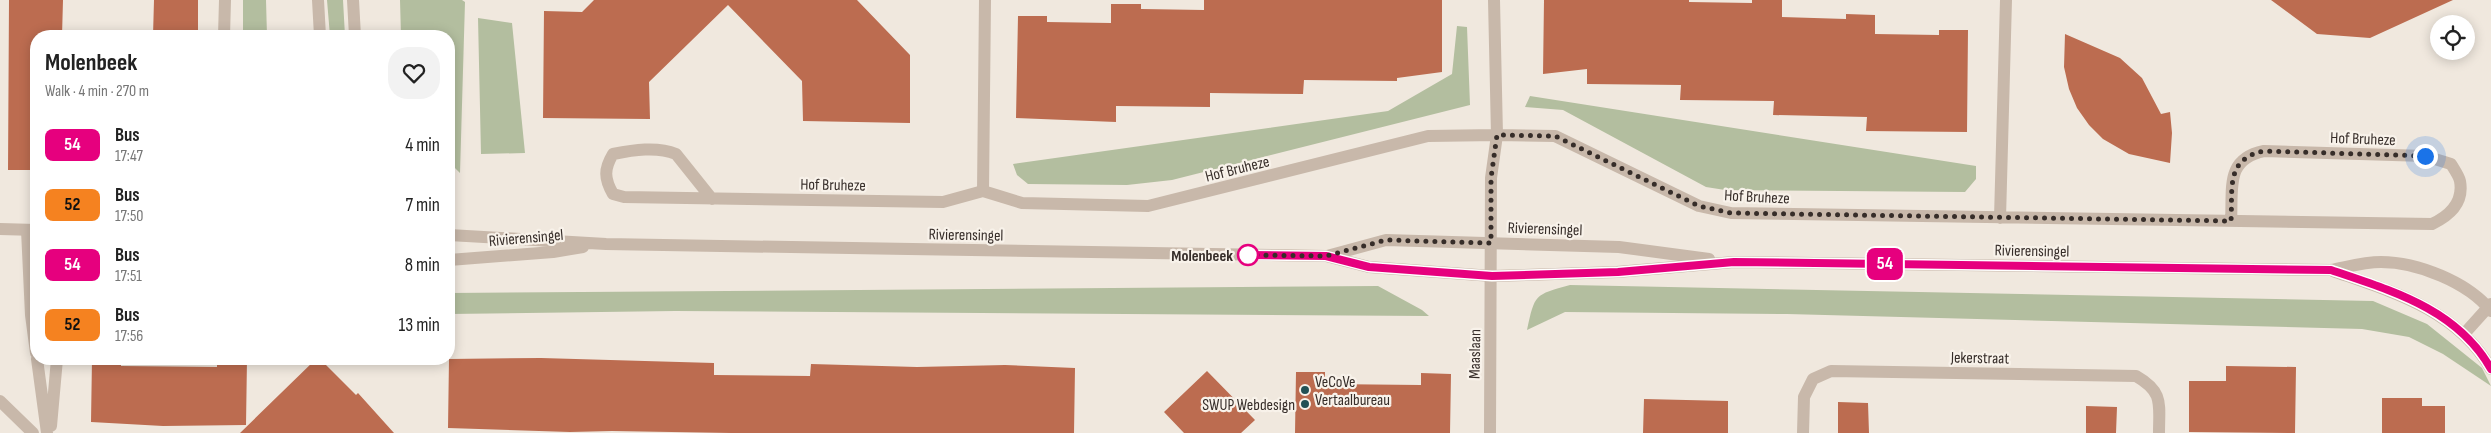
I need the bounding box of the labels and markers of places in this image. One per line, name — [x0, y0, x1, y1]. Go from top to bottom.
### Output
marker: Molenbeek — [1237, 244, 1259, 266]
place label: Molenbeek — [1171, 247, 1233, 266]
place label: VeCoVe Vertaalbureau — [1315, 373, 1390, 410]
marker: VeCoVe Vertaalbureau — [1299, 384, 1311, 396]
place label: SWUP Webdesign — [1202, 396, 1295, 415]
marker: SWUP Webdesign — [1299, 398, 1311, 410]

